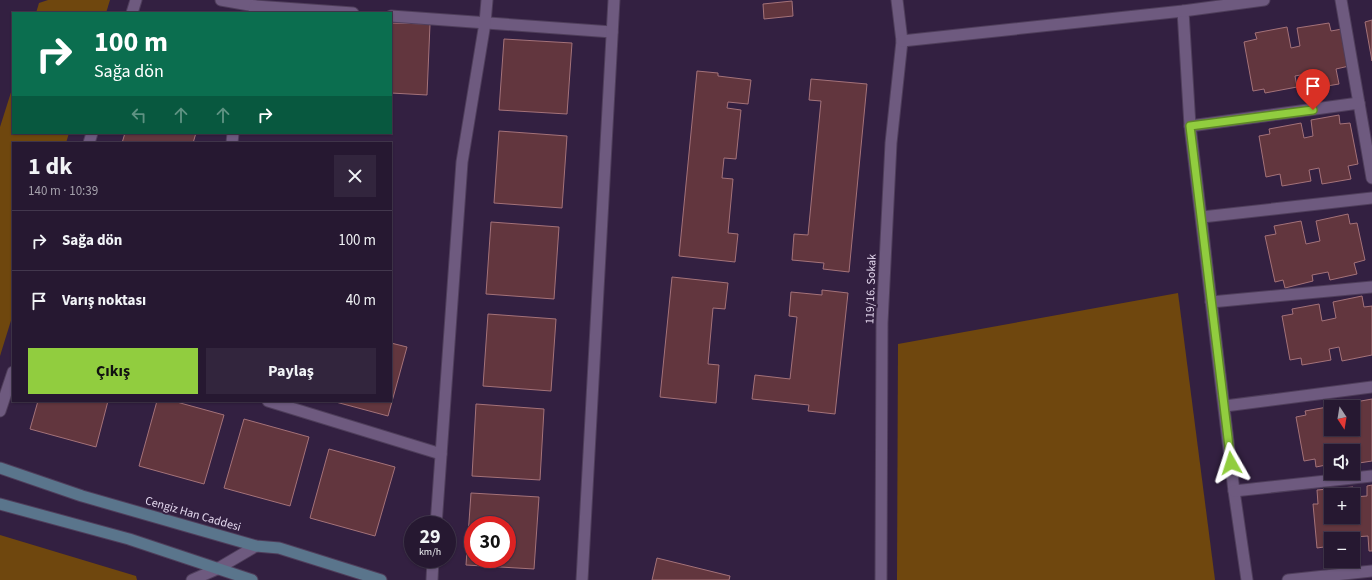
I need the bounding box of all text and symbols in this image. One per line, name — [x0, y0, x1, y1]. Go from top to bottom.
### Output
text: 100 m — [94, 22, 168, 62]
icon: right — [28, 28, 80, 80]
text: Sağa dön — [94, 59, 164, 84]
pin — [1296, 69, 1330, 110]
icon: arrive — [1302, 75, 1324, 97]
icon: left — [128, 104, 150, 126]
icon: ahead — [170, 104, 192, 126]
icon: ahead — [212, 104, 234, 126]
icon: right — [254, 104, 276, 126]
text: 1 dk — [28, 149, 72, 184]
button: close — [334, 155, 376, 197]
text: 140 m · 10:39 — [28, 182, 98, 200]
icon: right — [28, 230, 50, 252]
text: Sağa dön — [62, 230, 122, 251]
text: 100 m — [338, 230, 376, 251]
street label: 119/16. Sokak — [861, 254, 881, 324]
icon: arrive — [28, 290, 50, 312]
text: Varış noktası — [62, 290, 146, 311]
text: 40 m — [346, 290, 376, 311]
button: Çıkış — [28, 348, 198, 394]
button: Paylaş — [206, 348, 376, 394]
north arrow — [1324, 400, 1360, 436]
map controls — [1324, 400, 1360, 568]
position arrow — [1210, 442, 1252, 484]
button: sound — [1324, 444, 1360, 480]
button: + — [1324, 488, 1360, 524]
street label: Cengiz Han Caddesi — [143, 492, 243, 536]
speed limit sign: 30 — [464, 516, 516, 568]
text: 29 — [419, 523, 441, 551]
button: − — [1324, 532, 1360, 568]
text: km/h — [419, 545, 441, 559]

